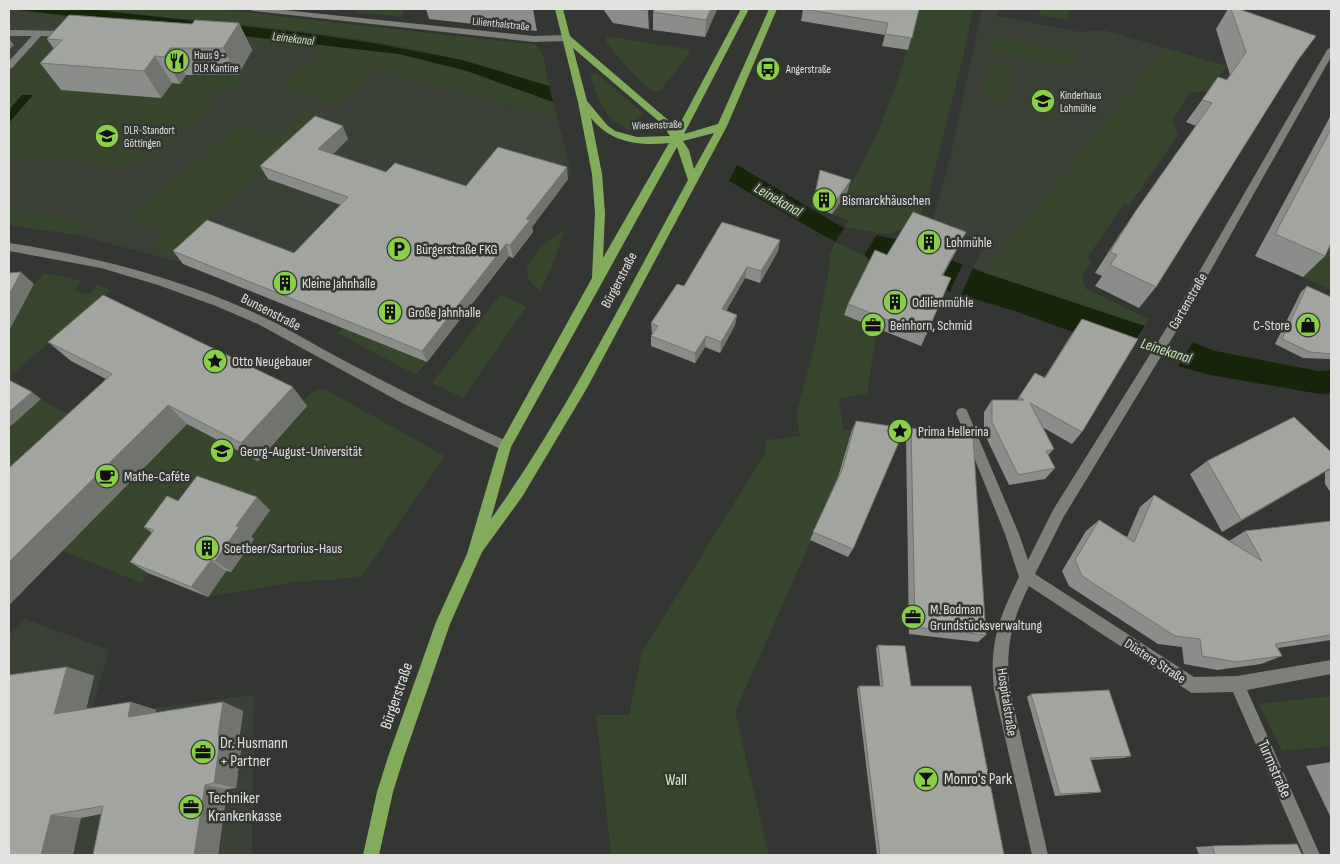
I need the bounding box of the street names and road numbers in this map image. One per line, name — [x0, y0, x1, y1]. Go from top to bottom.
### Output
street label: Lilienthalstraße — [472, 15, 530, 33]
street label: Wiesenstraße — [632, 118, 682, 132]
street label: Bürgerstraße — [597, 249, 641, 311]
street label: Gartenstraße — [1165, 270, 1211, 332]
street label: Bunsenstraße — [238, 290, 304, 334]
street label: Düstere Straße — [1121, 635, 1189, 687]
street label: Bürgerstraße — [377, 660, 417, 732]
street label: Hospitalstraße — [993, 667, 1021, 737]
street label: Turmstraße — [1253, 737, 1295, 801]

